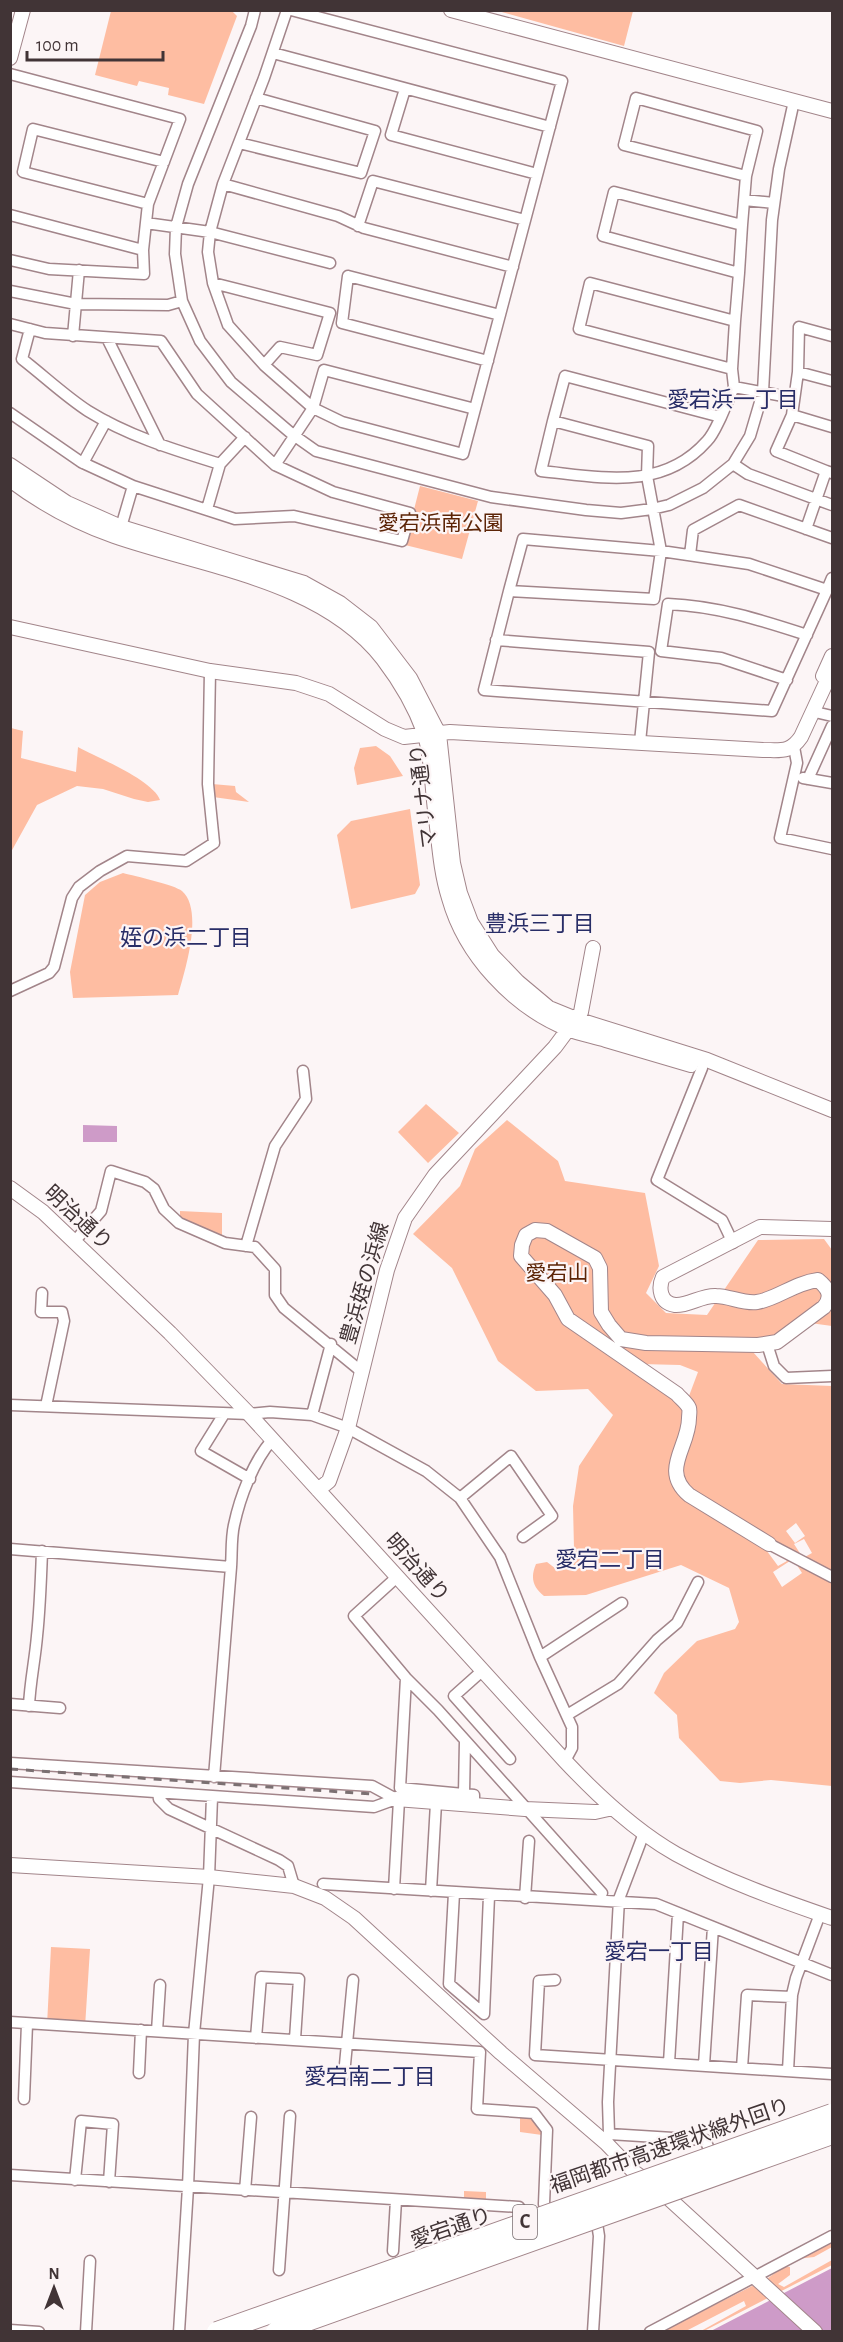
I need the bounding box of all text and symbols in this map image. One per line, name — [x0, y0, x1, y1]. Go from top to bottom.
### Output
scale bar — [27, 24, 164, 62]
text: 100 m — [36, 37, 79, 55]
district label: 愛宕浜一丁目 — [667, 388, 799, 411]
park label: 愛宕浜南公園 — [378, 512, 504, 534]
street label: マリナ通り — [406, 743, 441, 850]
district label: 豊浜三丁目 — [485, 912, 595, 935]
district label: 姪の浜二丁目 — [120, 926, 252, 949]
street label: 明治通り — [40, 1181, 117, 1254]
street label: 豊浜姪の浜線 — [337, 1219, 392, 1346]
park label: 愛宕山 — [526, 1262, 589, 1284]
street label: 明治通り — [381, 1529, 454, 1606]
district label: 愛宕二丁目 — [555, 1548, 665, 1571]
district label: 愛宕一丁目 — [604, 1940, 714, 1963]
district label: 愛宕南二丁目 — [304, 2065, 436, 2088]
street label: 福岡都市高速環状線外回り — [547, 2094, 793, 2197]
street label: 愛宕通り — [408, 2203, 494, 2252]
road number: C — [513, 2205, 537, 2239]
north arrow — [24, 2258, 84, 2318]
text: N — [48, 2266, 60, 2282]

